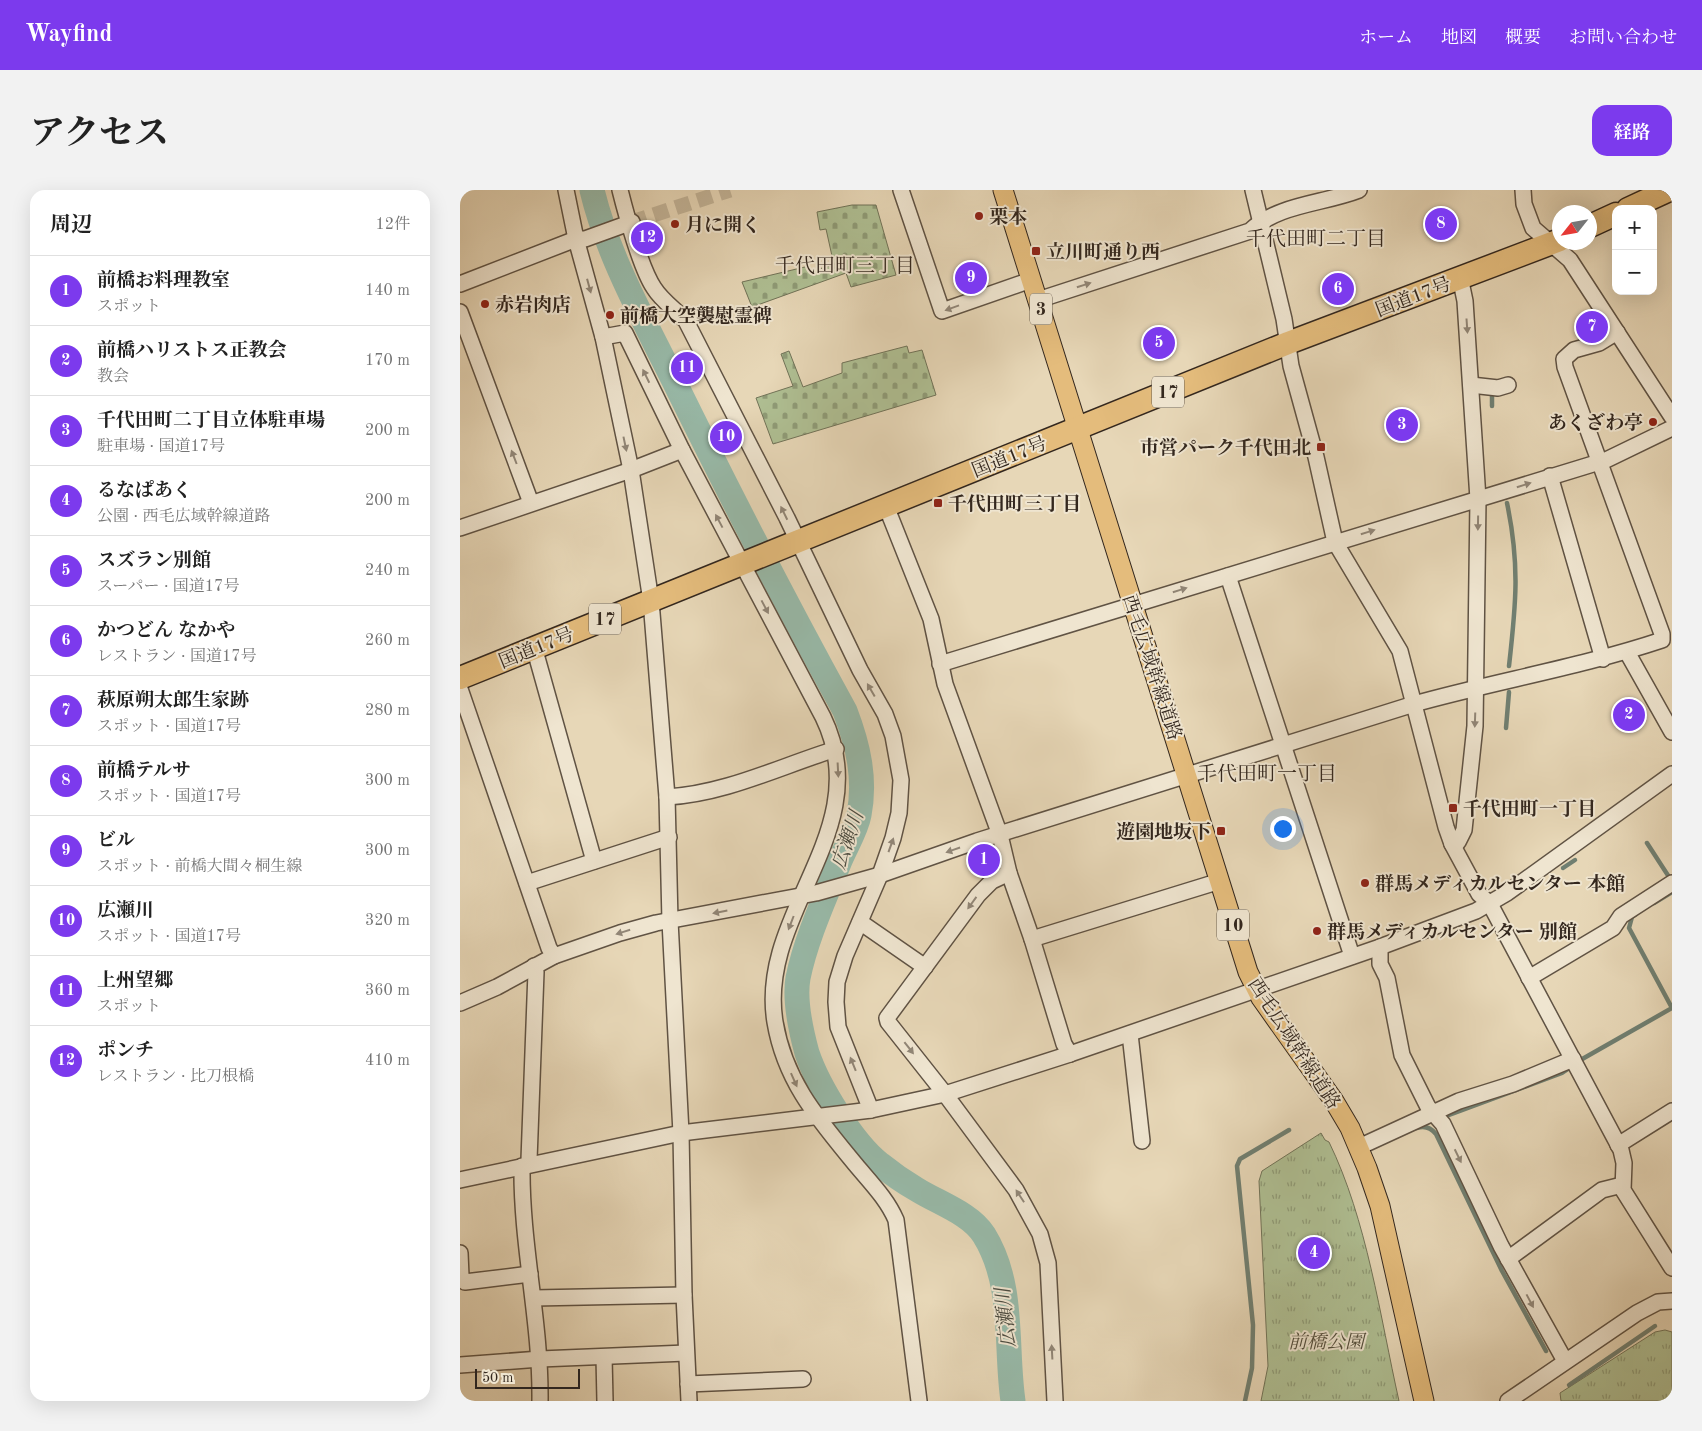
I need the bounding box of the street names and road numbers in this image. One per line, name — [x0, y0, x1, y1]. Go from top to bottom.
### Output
street label: 国道17号 — [1373, 273, 1454, 321]
road number: 3 — [1030, 294, 1052, 324]
road number: 17 — [1152, 376, 1184, 408]
street label: 国道17号 — [969, 433, 1050, 482]
street label: 西毛広域幹線道路 — [1118, 592, 1185, 743]
road number: 17 — [589, 604, 621, 634]
street label: 国道17号 — [496, 624, 577, 673]
road number: 10 — [1217, 910, 1249, 940]
street label: 西毛広域幹線道路 — [1244, 974, 1344, 1113]

